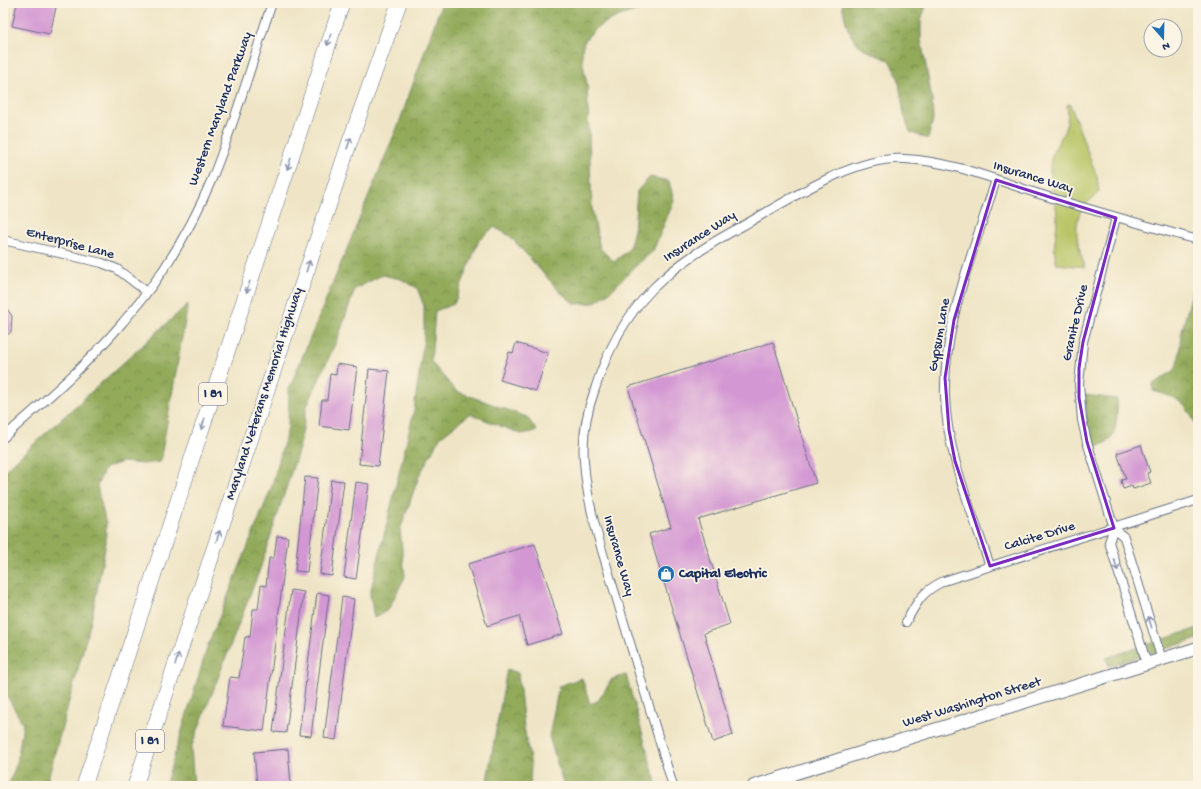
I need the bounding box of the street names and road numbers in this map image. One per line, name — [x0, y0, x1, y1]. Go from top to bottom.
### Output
street label: Western Maryland Parkway — [185, 30, 257, 188]
street label: Insurance Way — [991, 158, 1075, 198]
street label: Insurance Way — [661, 207, 740, 267]
street label: Enterprise Lane — [24, 224, 117, 264]
street label: Granite Drive — [1059, 282, 1093, 363]
street label: Maryland Veterans Memorial Highway — [223, 285, 307, 502]
street label: Gypsum Lane — [925, 296, 955, 373]
road number: I 81 — [199, 383, 227, 405]
street label: Insurance Way — [598, 514, 638, 598]
street label: Calcite Drive — [1003, 518, 1078, 556]
street label: West Washington Street — [901, 674, 1044, 732]
road number: I 81 — [136, 730, 164, 752]

